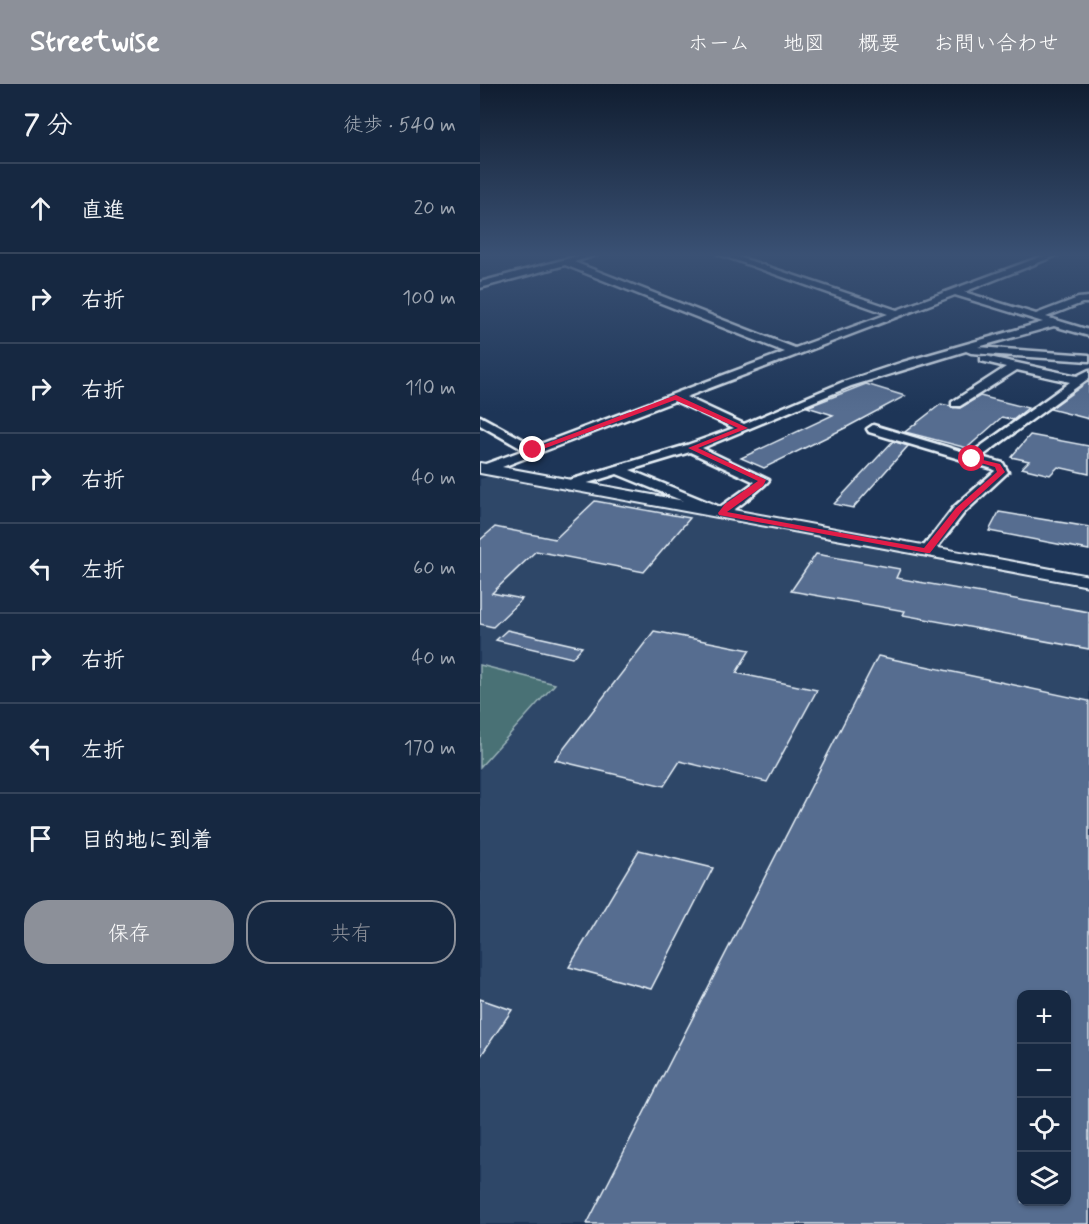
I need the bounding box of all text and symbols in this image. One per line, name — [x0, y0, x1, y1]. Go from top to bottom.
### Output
text: Streetwise — [30, 24, 160, 61]
text: ホーム — [688, 30, 750, 58]
text: 地図 — [783, 30, 825, 58]
text: 概要 — [858, 30, 900, 58]
text: お問い合わせ — [933, 30, 1059, 58]
text: 7 分 — [24, 109, 73, 143]
text: 徒歩 · 540 m — [343, 112, 456, 139]
icon: ahead — [24, 192, 57, 225]
text: 20 m — [413, 195, 456, 222]
text: 直進 — [81, 197, 125, 225]
icon: right — [24, 282, 57, 315]
text: 100 m — [402, 285, 456, 312]
text: 右折 — [81, 287, 125, 315]
icon: right — [24, 372, 57, 405]
text: 110 m — [405, 375, 456, 402]
text: 右折 — [81, 377, 125, 405]
route end — [519, 436, 545, 462]
route start — [958, 445, 984, 471]
icon: right — [24, 462, 57, 495]
text: 40 m — [412, 465, 456, 492]
text: 右折 — [81, 467, 125, 495]
icon: left — [24, 552, 57, 585]
text: 60 m — [413, 555, 456, 582]
text: 左折 — [81, 557, 125, 585]
icon: right — [24, 642, 57, 675]
text: 40 m — [412, 645, 456, 672]
text: 右折 — [81, 647, 125, 675]
icon: left — [24, 732, 57, 765]
text: 170 m — [404, 735, 456, 762]
text: 左折 — [81, 737, 125, 765]
icon: arrive — [24, 822, 57, 855]
text: 目的地に到着 — [81, 827, 213, 855]
button: 保存 — [24, 900, 234, 964]
button: 共有 — [246, 900, 456, 964]
map controls — [1017, 990, 1071, 1206]
button: + — [1017, 990, 1071, 1044]
button: − — [1017, 1044, 1071, 1098]
button: locate — [1017, 1098, 1071, 1152]
button: layers — [1017, 1152, 1071, 1206]

